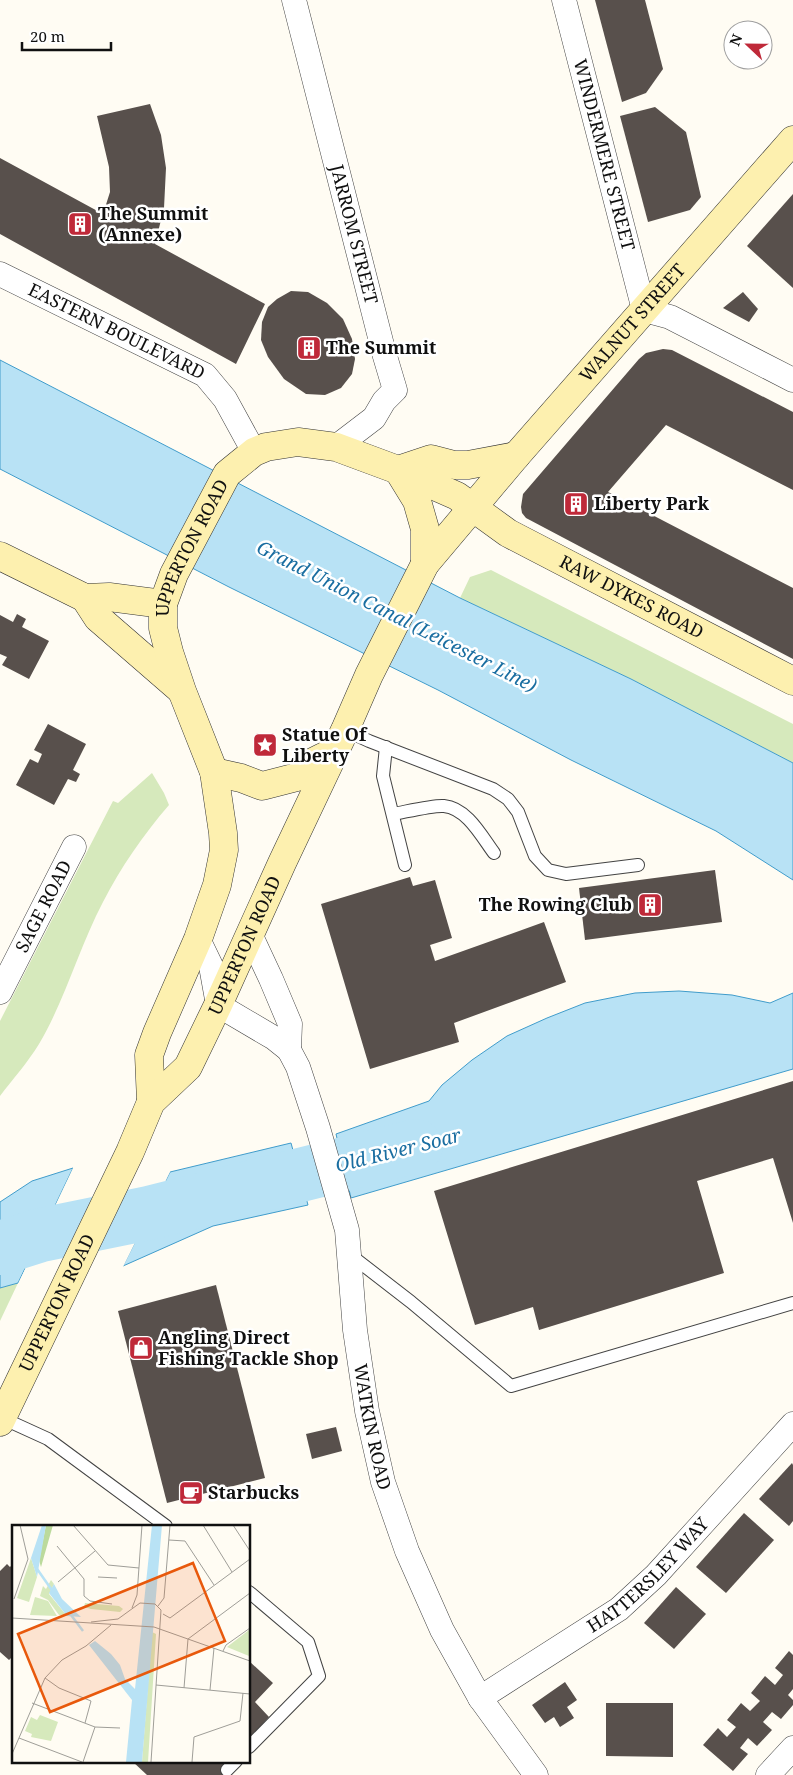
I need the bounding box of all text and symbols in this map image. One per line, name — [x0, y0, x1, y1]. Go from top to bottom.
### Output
scale bar — [22, 20, 111, 52]
north arrow — [723, 20, 773, 70]
text: 20 m — [30, 26, 65, 46]
text: N — [725, 31, 746, 49]
street label: WINDERMERE STREET — [569, 56, 641, 253]
street label: JARROM STREET — [325, 161, 384, 307]
place label: The Summit (Annexe) — [98, 201, 208, 246]
building icon: The Summit (Annexe) — [67, 211, 93, 237]
street label: WALNUT STREET — [573, 258, 690, 387]
street label: EASTERN BOULEVARD — [25, 277, 210, 384]
building icon: The Summit — [296, 335, 322, 361]
place label: The Summit — [326, 335, 436, 359]
street label: UPPERTON ROAD — [150, 475, 233, 617]
building icon: Liberty Park — [563, 491, 589, 517]
place label: Liberty Park — [594, 491, 710, 515]
water label: Grand Union Canal (Leicester Line) — [253, 534, 542, 698]
street label: RAW DYKES ROAD — [556, 549, 708, 644]
place label: Statue Of Liberty — [282, 722, 368, 767]
place icon: Statue Of Liberty — [252, 732, 278, 758]
street label: SAGE ROAD — [9, 856, 76, 956]
street label: UPPERTON ROAD — [202, 872, 286, 1019]
place label: The Rowing Club — [479, 892, 632, 916]
building icon: The Rowing Club — [637, 892, 663, 918]
water label: Old River Soar — [332, 1122, 464, 1178]
street label: UPPERTON ROAD — [13, 1230, 100, 1375]
place label: Angling Direct Fishing Tackle Shop — [158, 1325, 339, 1370]
shop icon: Angling Direct Fishing Tackle Shop — [128, 1335, 154, 1361]
street label: WATKIN ROAD — [349, 1362, 398, 1493]
cafe icon: Starbucks — [178, 1480, 204, 1506]
place label: Starbucks — [208, 1480, 300, 1504]
street label: HATTERSLEY WAY — [582, 1511, 714, 1637]
inset map — [12, 1525, 250, 1762]

